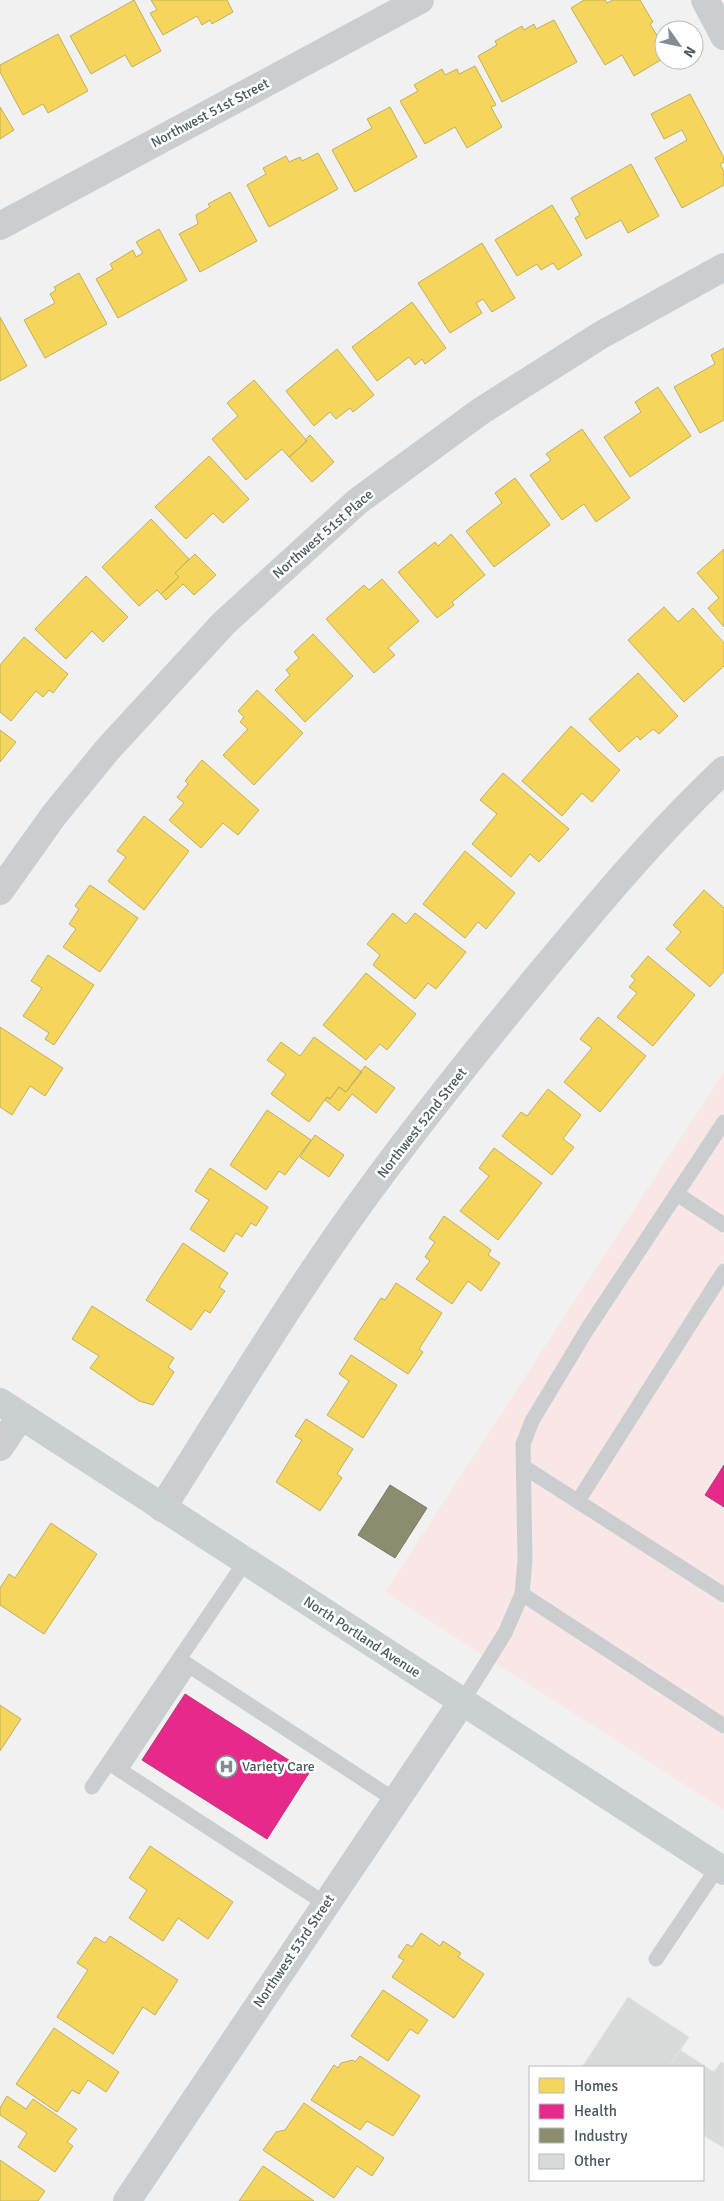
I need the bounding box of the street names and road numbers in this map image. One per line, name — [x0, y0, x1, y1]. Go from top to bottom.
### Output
street label: Northwest 51st Street — [148, 75, 272, 151]
street label: Northwest 51st Place — [269, 486, 377, 582]
street label: Northwest 52nd Street — [374, 1064, 470, 1182]
street label: North Portland Avenue — [300, 1593, 424, 1681]
street label: Northwest 53rd Street — [250, 1891, 338, 2011]

